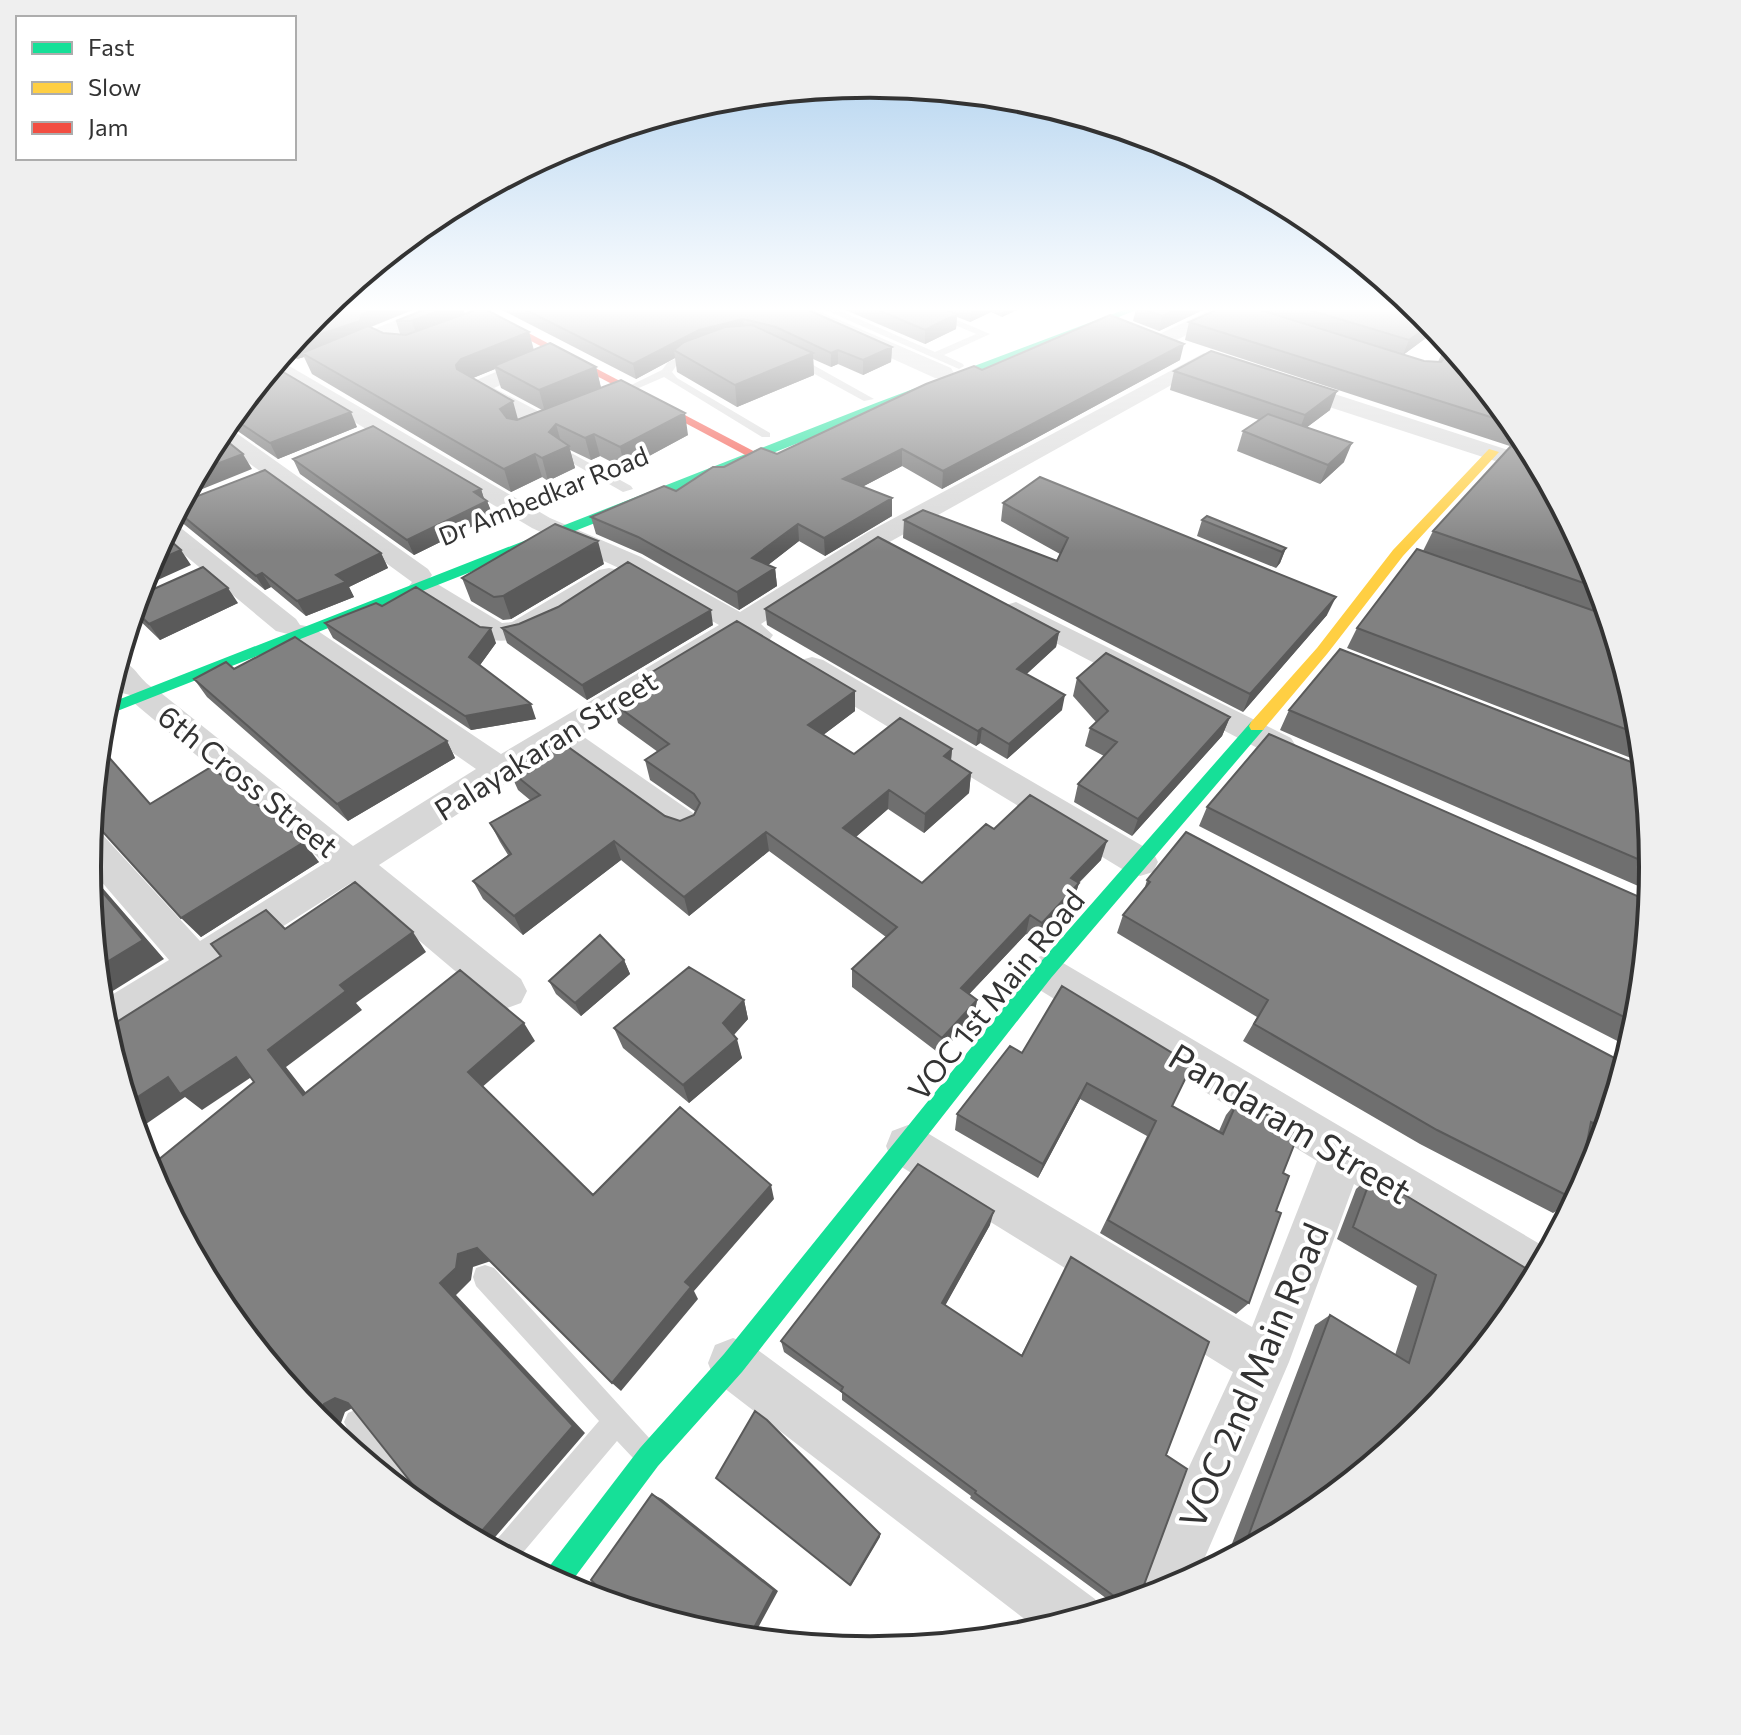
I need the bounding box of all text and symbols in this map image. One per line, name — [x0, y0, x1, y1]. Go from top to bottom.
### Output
legend — [16, 16, 296, 160]
text: Fast — [88, 32, 135, 61]
text: Slow — [88, 72, 141, 101]
text: Jam — [88, 112, 128, 141]
street label: Dr Ambedkar Road — [434, 439, 652, 551]
street label: Palayakaran Street — [427, 661, 663, 827]
street label: 6th Cross Street — [152, 696, 346, 864]
street label: VOC 1st Main Road — [899, 881, 1091, 1107]
street label: Pandaram Street — [1162, 1032, 1420, 1212]
street label: VOC 2nd Main Road — [1168, 1216, 1336, 1534]

